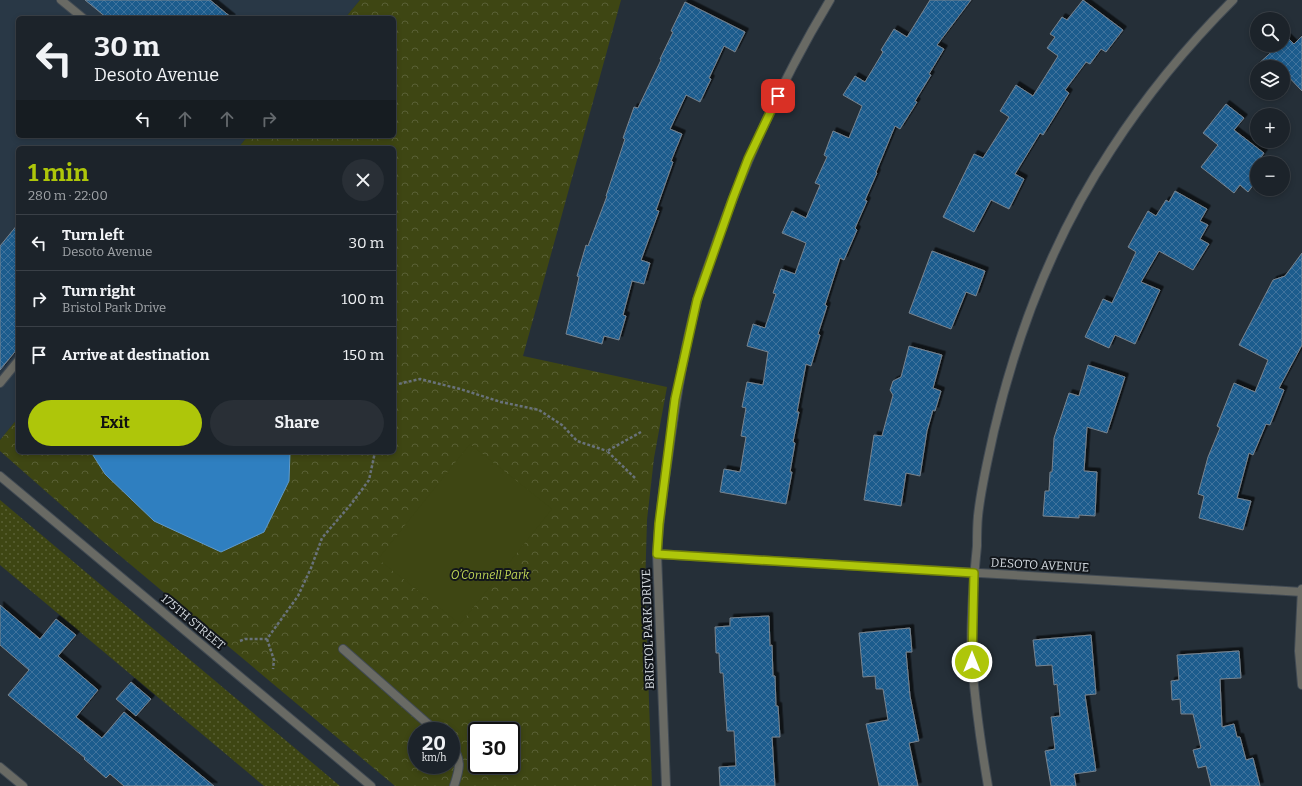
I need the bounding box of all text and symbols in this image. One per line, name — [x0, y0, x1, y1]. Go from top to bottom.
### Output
map controls — [1250, 12, 1290, 196]
button: search — [1250, 12, 1290, 52]
text: 30 m — [94, 30, 160, 63]
icon: left — [28, 32, 80, 84]
button: layers — [1250, 60, 1290, 100]
text: Desoto Avenue — [94, 64, 219, 86]
pin — [761, 79, 795, 113]
icon: arrive — [767, 85, 789, 107]
icon: left — [132, 108, 154, 130]
icon: ahead — [174, 108, 196, 130]
icon: ahead — [216, 108, 238, 130]
icon: right — [258, 108, 280, 130]
button: + — [1250, 108, 1290, 148]
button: − — [1250, 156, 1290, 196]
text: 1 min — [28, 159, 89, 187]
button: close — [342, 159, 384, 201]
text: 280 m · 22:00 — [28, 188, 108, 203]
text: Turn left — [62, 226, 124, 244]
icon: left — [28, 232, 50, 254]
text: 30 m — [349, 234, 384, 252]
text: Desoto Avenue — [62, 244, 152, 259]
text: Turn right — [62, 282, 135, 300]
icon: right — [28, 288, 50, 310]
text: 100 m — [341, 290, 384, 308]
text: Bristol Park Drive — [62, 300, 166, 315]
icon: arrive — [28, 344, 50, 366]
text: Arrive at destination — [62, 346, 209, 364]
text: 150 m — [343, 346, 384, 364]
button: Exit — [28, 400, 202, 446]
button: Share — [210, 400, 384, 446]
street label: DESOTO AVENUE — [990, 555, 1090, 575]
park label: O’Connell Park — [451, 568, 530, 582]
street label: BRISTOL PARK DRIVE — [639, 569, 657, 689]
street label: 175TH STREET — [158, 591, 228, 653]
position arrow — [951, 641, 993, 683]
speed limit sign: 30 — [468, 722, 520, 774]
text: 20 — [422, 731, 446, 755]
text: km/h — [422, 752, 446, 764]

